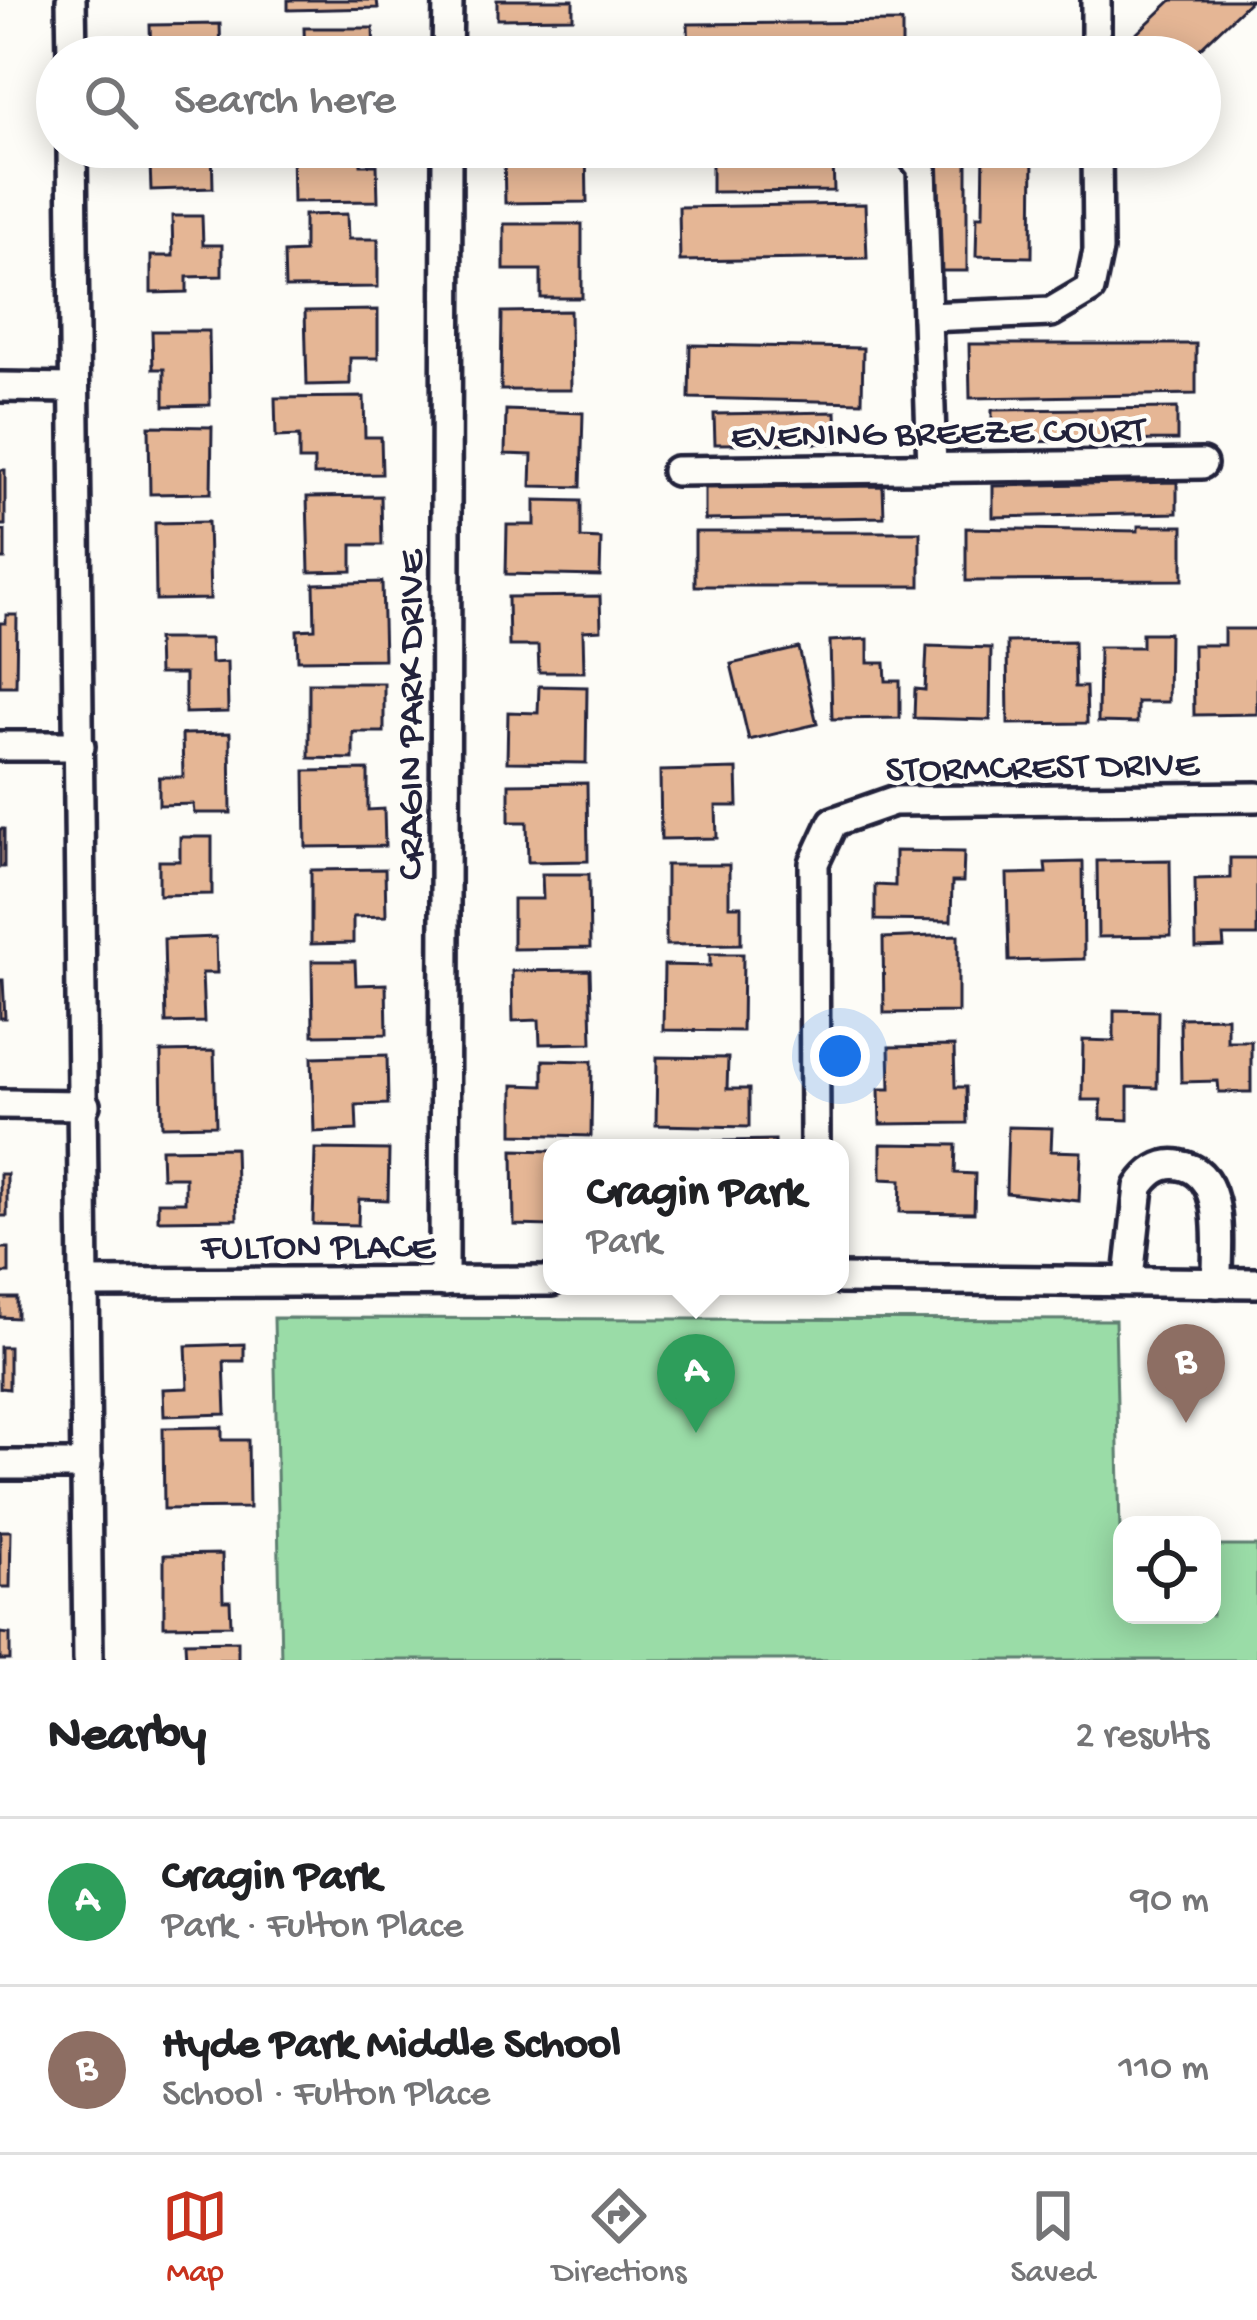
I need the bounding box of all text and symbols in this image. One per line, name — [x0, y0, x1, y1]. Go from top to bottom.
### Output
search box — [36, 36, 1221, 168]
icon: search — [78, 69, 144, 135]
text: Search here — [174, 76, 396, 129]
street label: EVENING BREEZE COURT — [730, 409, 1148, 463]
street label: CRAGIN PARK DRIVE — [391, 548, 437, 880]
street label: STORMCREST DRIVE — [885, 744, 1201, 796]
your location — [810, 1026, 870, 1086]
popup — [543, 1139, 849, 1295]
text: Cragin Park — [587, 1168, 805, 1221]
text: Park — [587, 1221, 661, 1267]
street label: FULTON PLACE — [200, 1227, 437, 1273]
pin: B — [1147, 1324, 1225, 1423]
pin: A — [657, 1334, 735, 1433]
map controls — [1113, 1516, 1221, 1624]
button: locate — [1113, 1516, 1221, 1624]
text: Nearby — [48, 1708, 206, 1768]
text: 2 results — [1075, 1715, 1209, 1761]
text: Cragin Park — [162, 1852, 381, 1905]
text: A — [75, 1879, 99, 1925]
text: 90 m — [1130, 1879, 1209, 1925]
text: Park · Fulton Place — [162, 1905, 463, 1951]
text: Hyde Park Middle School — [162, 2020, 621, 2073]
text: B — [77, 2047, 97, 2093]
text: 110 m — [1118, 2047, 1209, 2093]
text: School · Fulton Place — [162, 2073, 490, 2119]
tab: Map — [162, 2183, 228, 2293]
tab: Directions — [552, 2183, 686, 2293]
tab: Saved — [1010, 2183, 1095, 2293]

